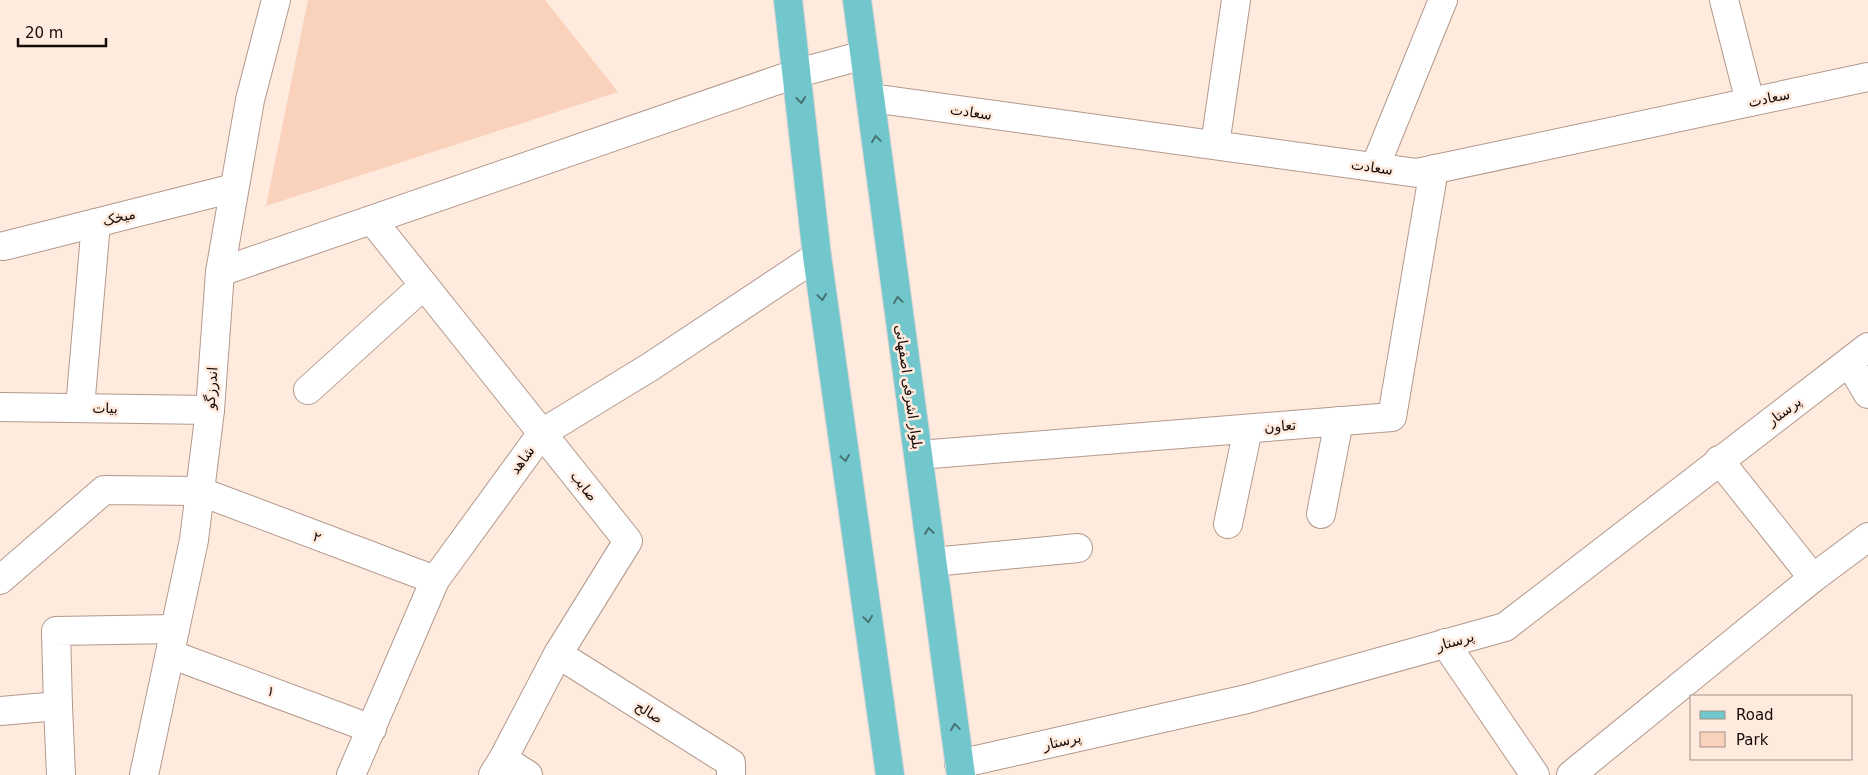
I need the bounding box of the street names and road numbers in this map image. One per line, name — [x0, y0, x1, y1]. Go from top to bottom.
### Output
street label: سعادت — [1747, 86, 1791, 110]
street label: سعادت — [949, 101, 993, 123]
street label: سعادت — [1350, 156, 1394, 178]
street label: میخک — [101, 205, 137, 229]
street label: بلوار اشرفی اصفهانی — [891, 323, 926, 451]
street label: اندرزگو — [201, 366, 221, 411]
street label: پرستار — [1763, 393, 1805, 430]
street label: بیات — [92, 400, 118, 416]
street label: تعاون — [1263, 417, 1297, 436]
street label: شاهد — [506, 443, 538, 477]
street label: صایب — [567, 468, 601, 504]
street label: ۲ — [311, 528, 323, 546]
street label: پرستار — [1433, 628, 1476, 655]
street label: ۱ — [265, 682, 277, 700]
street label: صالح — [632, 697, 666, 727]
street label: پرستار — [1040, 729, 1083, 754]

